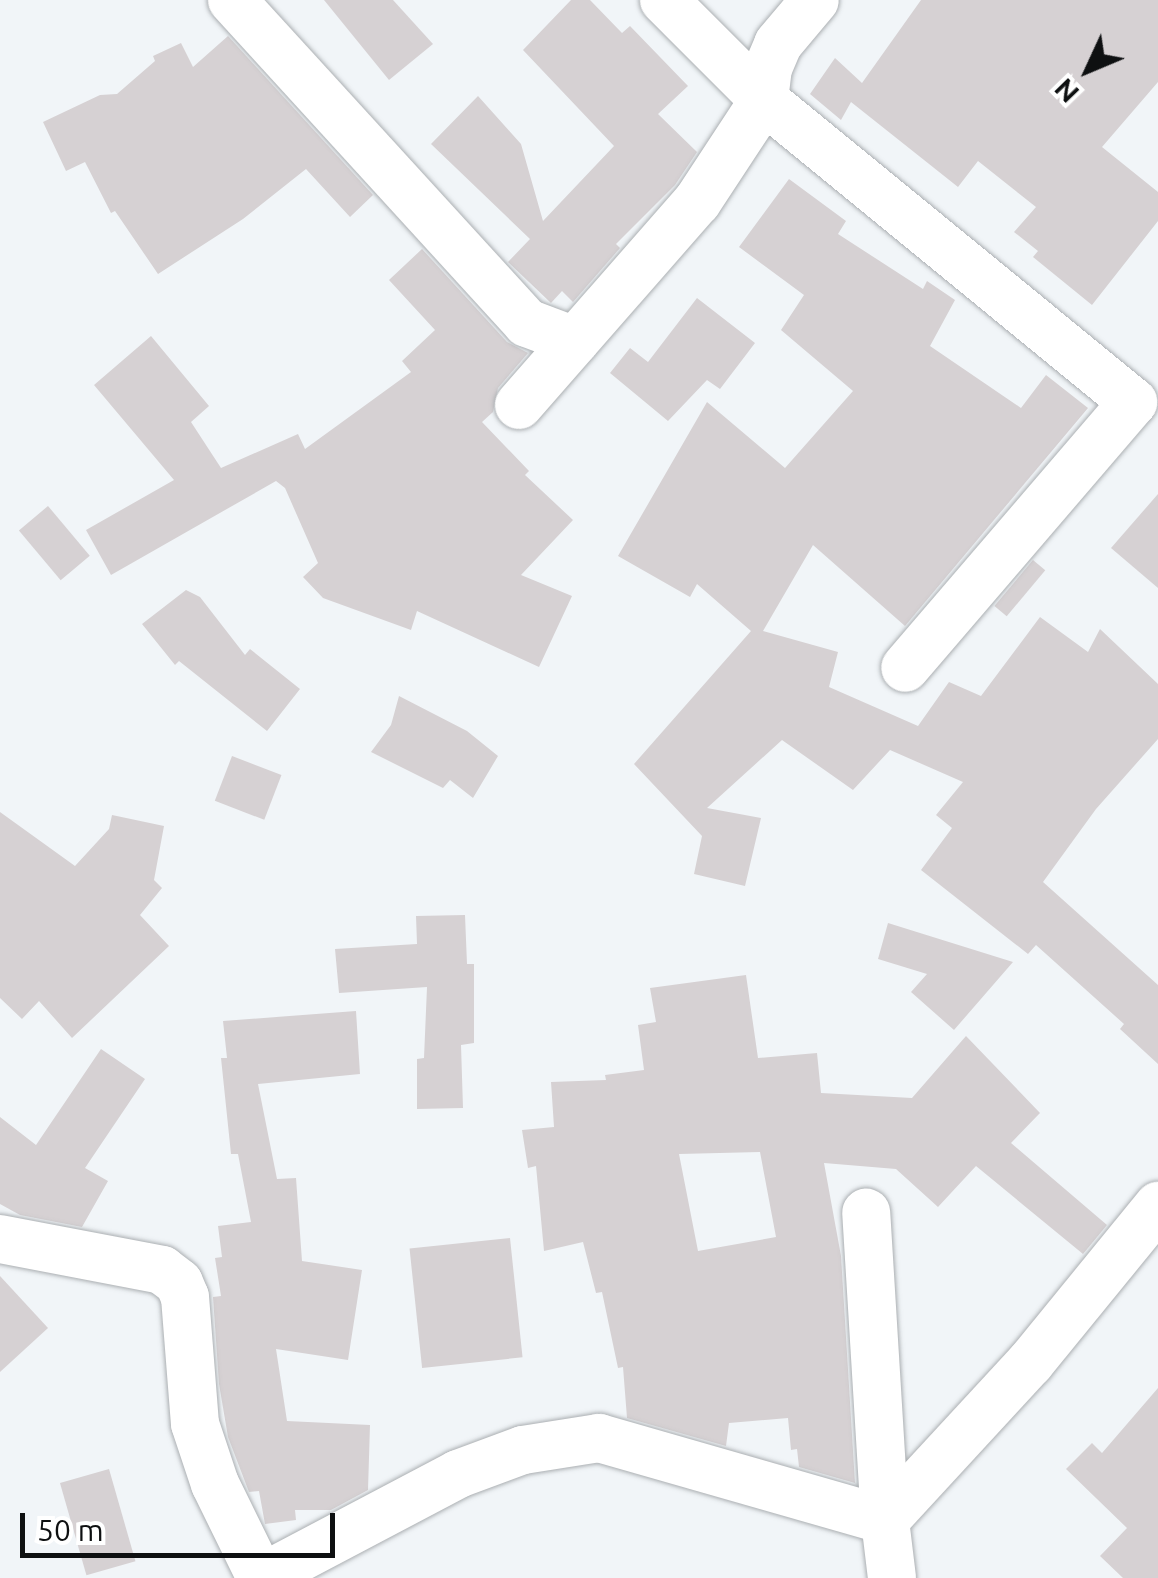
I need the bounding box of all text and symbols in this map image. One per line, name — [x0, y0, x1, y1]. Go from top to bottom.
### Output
north arrow — [1038, 20, 1138, 120]
text: N — [1048, 73, 1084, 109]
scale bar — [25, 1493, 340, 1555]
text: 50 m — [37, 1513, 104, 1547]

